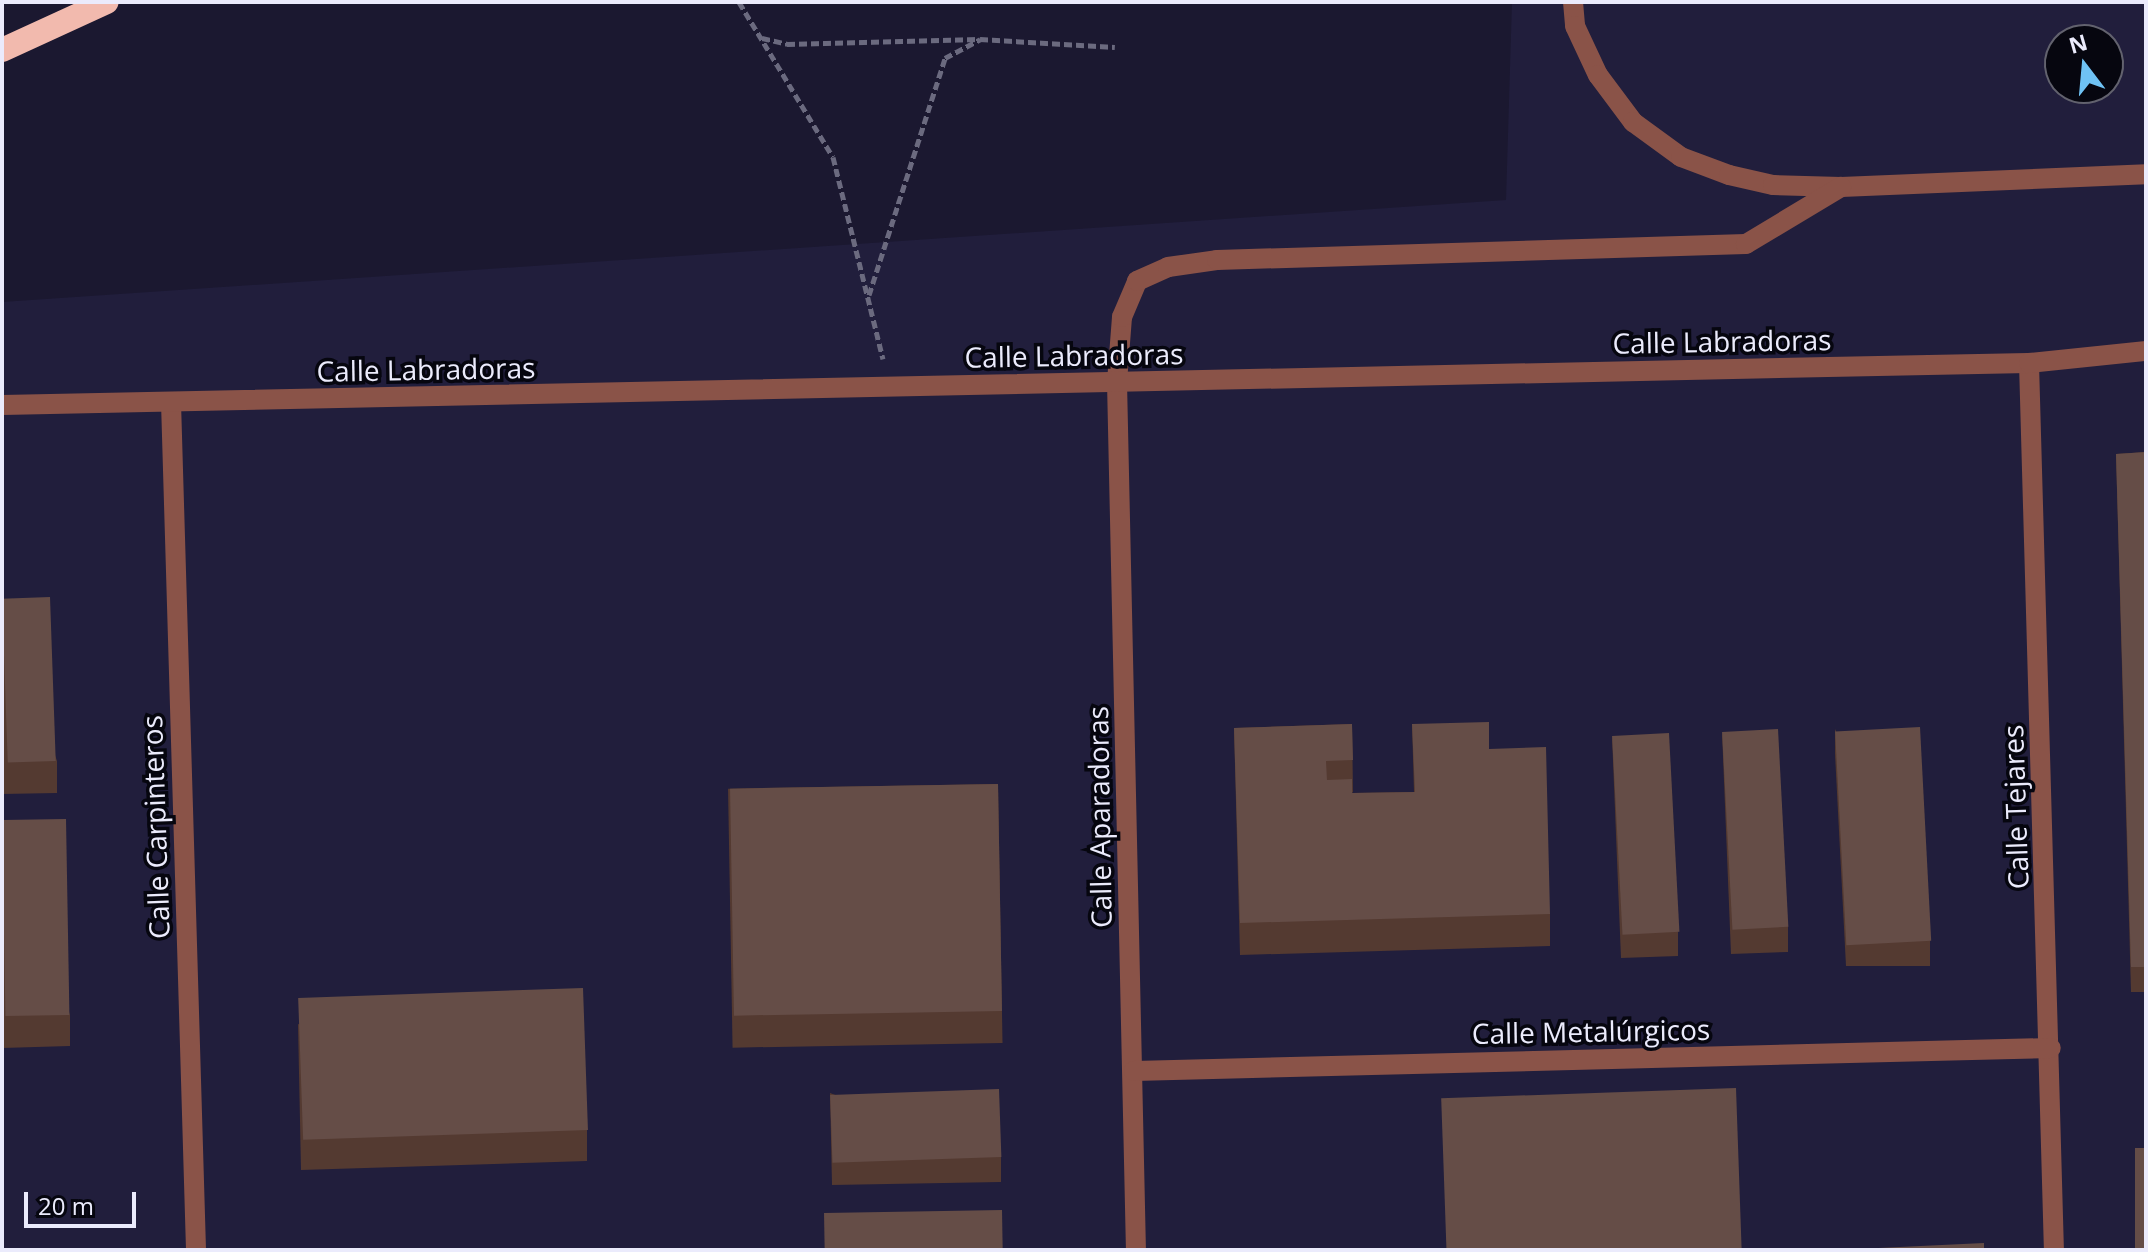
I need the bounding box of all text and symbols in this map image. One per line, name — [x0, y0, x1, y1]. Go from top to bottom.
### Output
north arrow — [2044, 24, 2124, 104]
text: N — [2065, 26, 2091, 60]
street label: Calle Labradoras — [1612, 322, 1832, 360]
street label: Calle Labradoras — [964, 336, 1184, 374]
street label: Calle Labradoras — [316, 350, 536, 388]
street label: Calle Aparadoras — [1080, 706, 1118, 928]
street label: Calle Carpinteros — [134, 715, 176, 939]
street label: Calle Tejares — [1995, 724, 2035, 890]
street label: Calle Metalúrgicos — [1472, 1012, 1710, 1050]
scale bar — [28, 1176, 140, 1226]
text: 20 m — [38, 1189, 94, 1222]

